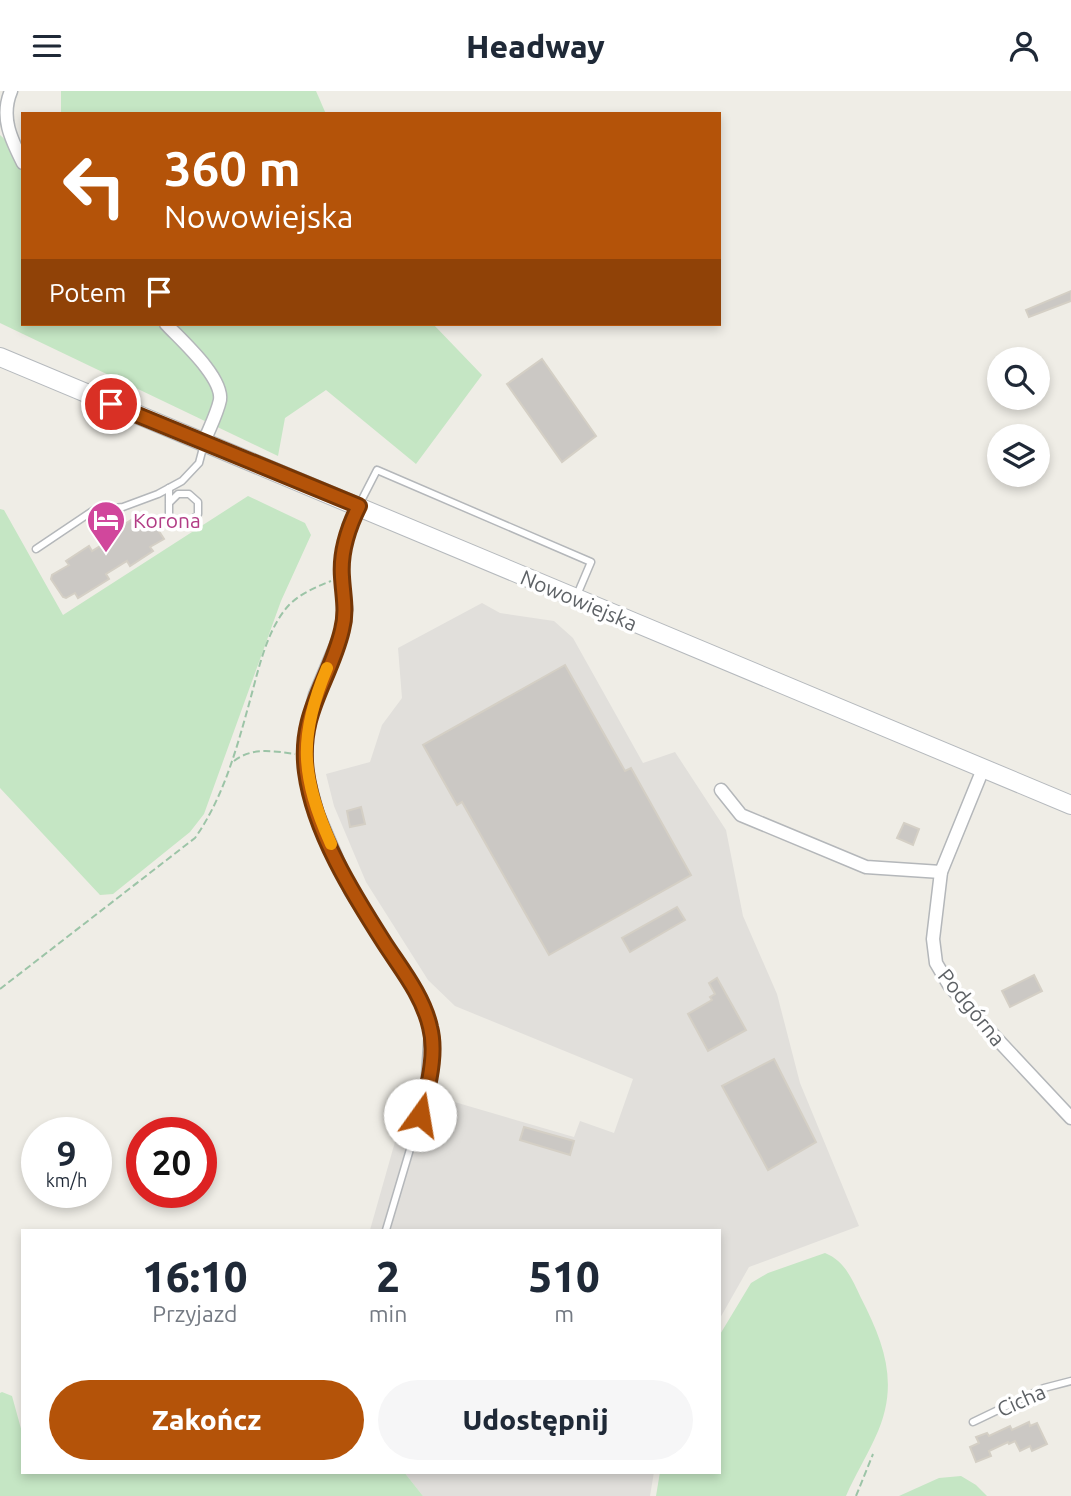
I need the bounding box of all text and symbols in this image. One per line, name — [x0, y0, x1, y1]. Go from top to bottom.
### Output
icon: menu — [28, 27, 66, 65]
icon: person — [1005, 27, 1043, 65]
text: Headway — [466, 28, 605, 64]
icon: left — [49, 140, 140, 231]
text: 360 m — [164, 140, 301, 195]
text: Nowowiejska — [164, 198, 354, 234]
icon: arrive — [140, 273, 178, 311]
text: Potem — [49, 278, 126, 307]
map controls — [987, 347, 1050, 487]
button: search — [987, 347, 1050, 410]
pin — [81, 374, 141, 434]
icon: arrive — [92, 385, 130, 423]
button: layers — [987, 424, 1050, 487]
hotel icon: Korona — [85, 499, 127, 554]
place label: Korona — [133, 508, 201, 532]
street label: Nowowiejska — [517, 565, 641, 635]
street label: Podgórna — [934, 964, 1010, 1050]
position arrow — [383, 1078, 457, 1152]
speed limit sign: 20 — [126, 1117, 217, 1208]
text: 9 — [57, 1133, 76, 1173]
text: km/h — [46, 1170, 87, 1190]
text: 16:10 — [142, 1253, 247, 1300]
text: 2 — [376, 1253, 400, 1300]
text: 510 — [529, 1253, 600, 1300]
text: Przyjazd — [152, 1301, 238, 1326]
text: min — [369, 1301, 407, 1326]
text: m — [554, 1301, 574, 1326]
street label: Cicha — [993, 1379, 1049, 1421]
button: Zakończ — [49, 1380, 364, 1460]
button: Udostępnij — [378, 1380, 693, 1460]

